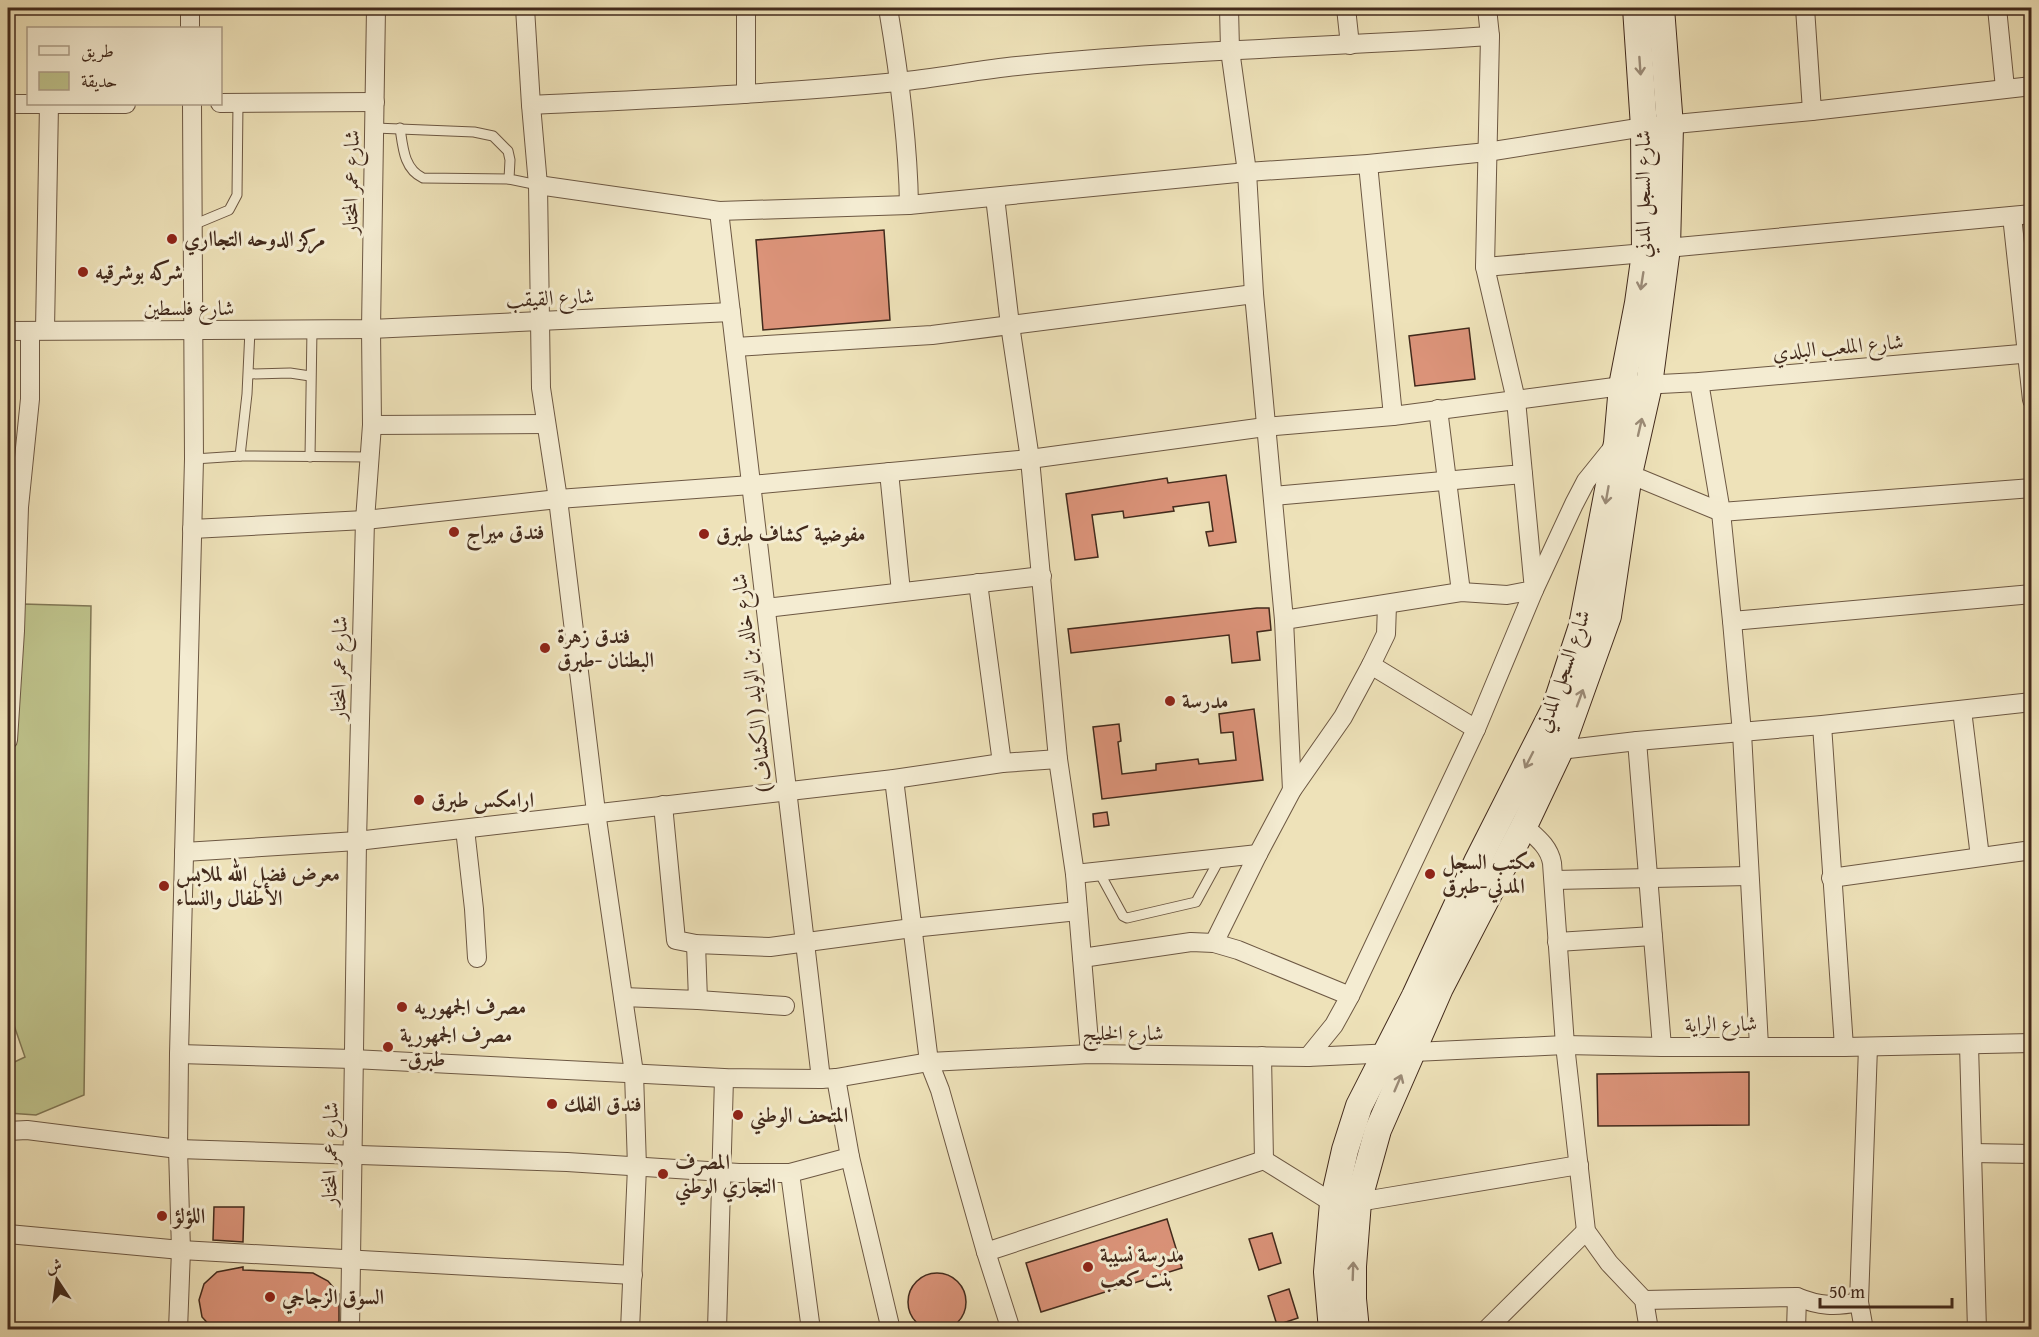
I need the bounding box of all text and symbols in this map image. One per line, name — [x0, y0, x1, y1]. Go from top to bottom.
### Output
legend — [27, 27, 222, 105]
text: طريق — [81, 37, 114, 64]
one-way arrow — [1634, 55, 1645, 75]
text: حديقة — [81, 67, 117, 94]
street label: شارع عمر المختار — [334, 130, 370, 236]
street label: شارع السجل المدني — [1627, 130, 1661, 258]
place label: مركز الدوحه التجااري — [184, 223, 325, 256]
marker: مركز الدوحه التجااري — [165, 232, 179, 246]
place label: شركه بوشرقيه — [95, 256, 183, 287]
marker: شركه بوشرقيه — [76, 265, 90, 279]
one-way arrow — [1636, 271, 1647, 291]
street label: شارع القيقب — [505, 280, 595, 318]
street label: شارع فلسطين — [144, 292, 234, 326]
street label: شارع الملعب البلدي — [1771, 325, 1905, 371]
one-way arrow — [1634, 418, 1646, 437]
one-way arrow — [1602, 484, 1613, 504]
place label: فندق ميراج — [466, 516, 544, 551]
place label: مفوضية كشاف طبرق — [716, 518, 865, 549]
marker: فندق ميراج — [447, 525, 461, 539]
marker: مفوضية كشاف طبرق — [697, 527, 711, 541]
street label: شارع خالد بن الوليد ( الكشاف ) — [723, 572, 783, 794]
street label: شارع السجل المدني — [1527, 605, 1601, 737]
street label: شارع عمر المختار — [322, 616, 358, 722]
place label: فندق زهرة البطنان -طبرق — [557, 620, 654, 675]
marker: فندق زهرة البطنان -طبرق — [538, 641, 552, 655]
place label: مدرسة — [1182, 685, 1228, 716]
one-way arrow — [1575, 690, 1586, 708]
marker: مدرسة — [1163, 694, 1177, 708]
one-way arrow — [1522, 751, 1534, 769]
place label: ارامكس طبرق — [431, 784, 534, 815]
marker: ارامكس طبرق — [412, 793, 426, 807]
place label: مكتب السجل المدني-طبرق — [1442, 846, 1536, 904]
place label: معرض فضل الله لملابس الأطفال والنساء — [176, 857, 340, 913]
marker: مكتب السجل المدني-طبرق — [1423, 867, 1437, 881]
marker: معرض فضل الله لملابس الأطفال والنساء — [157, 879, 171, 893]
place label: مصرف الجمهوريه — [414, 991, 526, 1022]
marker: مصرف الجمهوريه — [395, 1000, 409, 1014]
street label: شارع الراية — [1684, 1007, 1758, 1043]
street label: شارع الخليج — [1082, 1017, 1164, 1052]
place label: مصرف الجمهورية -طبرق — [400, 1019, 512, 1074]
marker: مصرف الجمهورية -طبرق — [381, 1040, 395, 1054]
one-way arrow — [1393, 1075, 1404, 1093]
place label: فندق الفلك — [564, 1088, 642, 1119]
marker: فندق الفلك — [545, 1097, 559, 1111]
place label: المتحف الوطني — [750, 1099, 848, 1135]
street label: شارع عمر المختار — [313, 1102, 349, 1208]
marker: المتحف الوطني — [731, 1108, 745, 1122]
place label: المصرف التجاري الوطني — [675, 1146, 776, 1206]
marker: المصرف التجاري الوطني — [656, 1167, 670, 1181]
place label: اللؤلؤ — [172, 1200, 205, 1231]
marker: اللؤلؤ — [155, 1209, 169, 1223]
place label: مدرسة نسيبة بنت كعب — [1100, 1239, 1184, 1294]
north arrow — [27, 1250, 87, 1310]
text: ش — [43, 1252, 64, 1279]
marker: مدرسة نسيبة بنت كعب — [1081, 1260, 1095, 1274]
one-way arrow — [1347, 1262, 1359, 1282]
scale bar — [1820, 1271, 1952, 1309]
text: 50 m — [1829, 1278, 1865, 1305]
place label: السوق الزجاجي — [281, 1281, 384, 1315]
marker: السوق الزجاجي — [263, 1290, 277, 1304]

